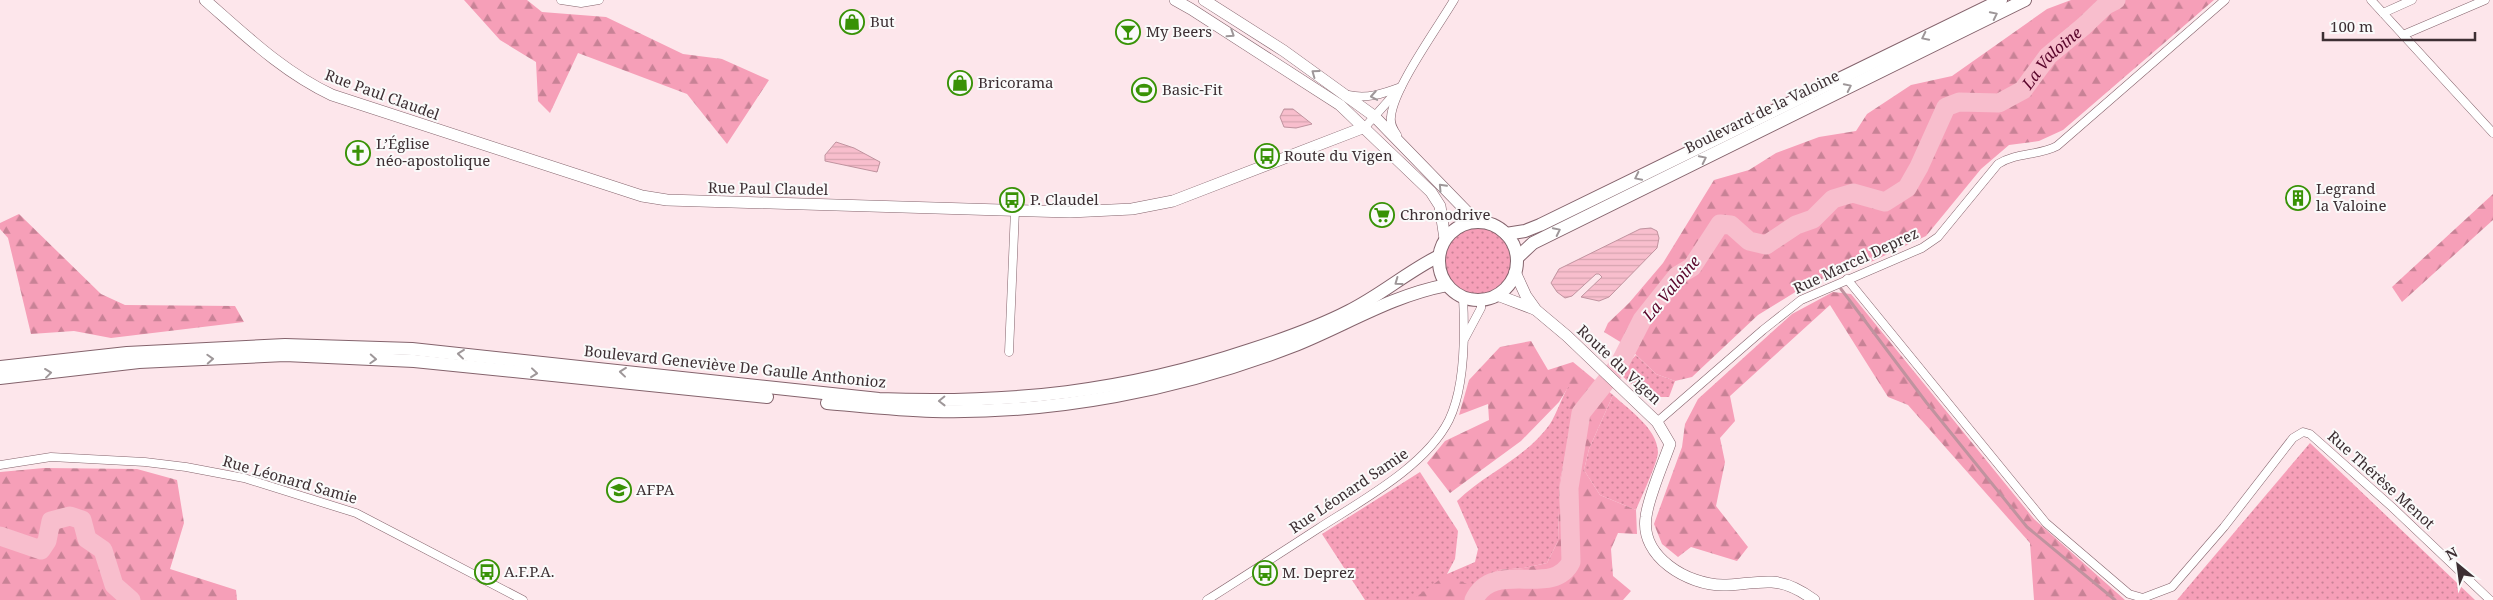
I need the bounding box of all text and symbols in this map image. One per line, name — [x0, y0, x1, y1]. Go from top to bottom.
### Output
shop icon: But — [839, 9, 865, 35]
scale bar — [2323, 10, 2476, 42]
place label: But — [870, 11, 895, 31]
one-way arrow — [1989, 11, 1998, 21]
text: 100 m — [2330, 16, 2373, 36]
bar icon: My Beers — [1115, 19, 1141, 45]
place label: My Beers — [1146, 21, 1212, 41]
water label: La Valoine — [2016, 21, 2086, 94]
one-way arrow — [1226, 28, 1235, 38]
one-way arrow — [1921, 31, 1930, 41]
street label: Rue Paul Claudel — [322, 64, 443, 124]
street label: Boulevard de la Valoine — [1681, 65, 1842, 157]
shop icon: Bricorama — [947, 70, 973, 96]
one-way arrow — [1311, 70, 1321, 79]
place label: Bricorama — [978, 72, 1054, 92]
sports icon: Basic-Fit — [1131, 77, 1157, 103]
place label: Basic-Fit — [1162, 79, 1223, 99]
one-way arrow — [1843, 83, 1852, 93]
one-way arrow — [1370, 90, 1378, 100]
place label: L’Église néo-apostolique — [376, 133, 490, 170]
church icon: L’Église néo-apostolique — [345, 140, 371, 166]
bus stop icon: Route du Vigen — [1254, 143, 1280, 169]
place label: Route du Vigen — [1284, 145, 1393, 165]
one-way arrow — [1697, 155, 1706, 165]
one-way arrow — [1634, 171, 1643, 181]
street label: Rue Paul Claudel — [708, 177, 829, 199]
place label: Legrand la Valoine — [2316, 178, 2386, 215]
one-way arrow — [1439, 184, 1448, 193]
building icon: Legrand la Valoine — [2285, 185, 2311, 211]
bus stop icon: P. Claudel — [999, 187, 1025, 213]
place label: P. Claudel — [1030, 189, 1099, 209]
supermarket icon: Chronodrive — [1369, 202, 1395, 228]
place label: Chronodrive — [1400, 204, 1491, 224]
street label: Rue Marcel Deprez — [1790, 222, 1921, 298]
one-way arrow — [1552, 227, 1561, 237]
water label: La Valoine — [1637, 251, 1705, 326]
one-way arrow — [1394, 276, 1404, 285]
street label: Route du Vigen — [1573, 320, 1666, 409]
street label: Boulevard Geneviève De Gaulle Anthonioz — [583, 340, 887, 392]
one-way arrow — [457, 349, 465, 360]
one-way arrow — [206, 353, 214, 364]
one-way arrow — [369, 354, 377, 365]
one-way arrow — [619, 367, 627, 378]
one-way arrow — [45, 368, 53, 379]
one-way arrow — [531, 368, 539, 379]
one-way arrow — [937, 395, 945, 406]
street label: Rue Thérèse Menot — [2324, 426, 2439, 533]
street label: Rue Léonard Samie — [1285, 443, 1412, 537]
street label: Rue Léonard Samie — [221, 450, 360, 508]
school or university icon: AFPA — [606, 477, 632, 503]
place label: AFPA — [636, 479, 675, 499]
north arrow — [2433, 540, 2483, 590]
text: N — [2442, 542, 2461, 564]
bus stop icon: A.F.P.A. — [474, 559, 500, 585]
bus stop icon: M. Deprez — [1252, 560, 1278, 586]
place label: A.F.P.A. — [504, 561, 554, 581]
place label: M. Deprez — [1282, 562, 1355, 582]

